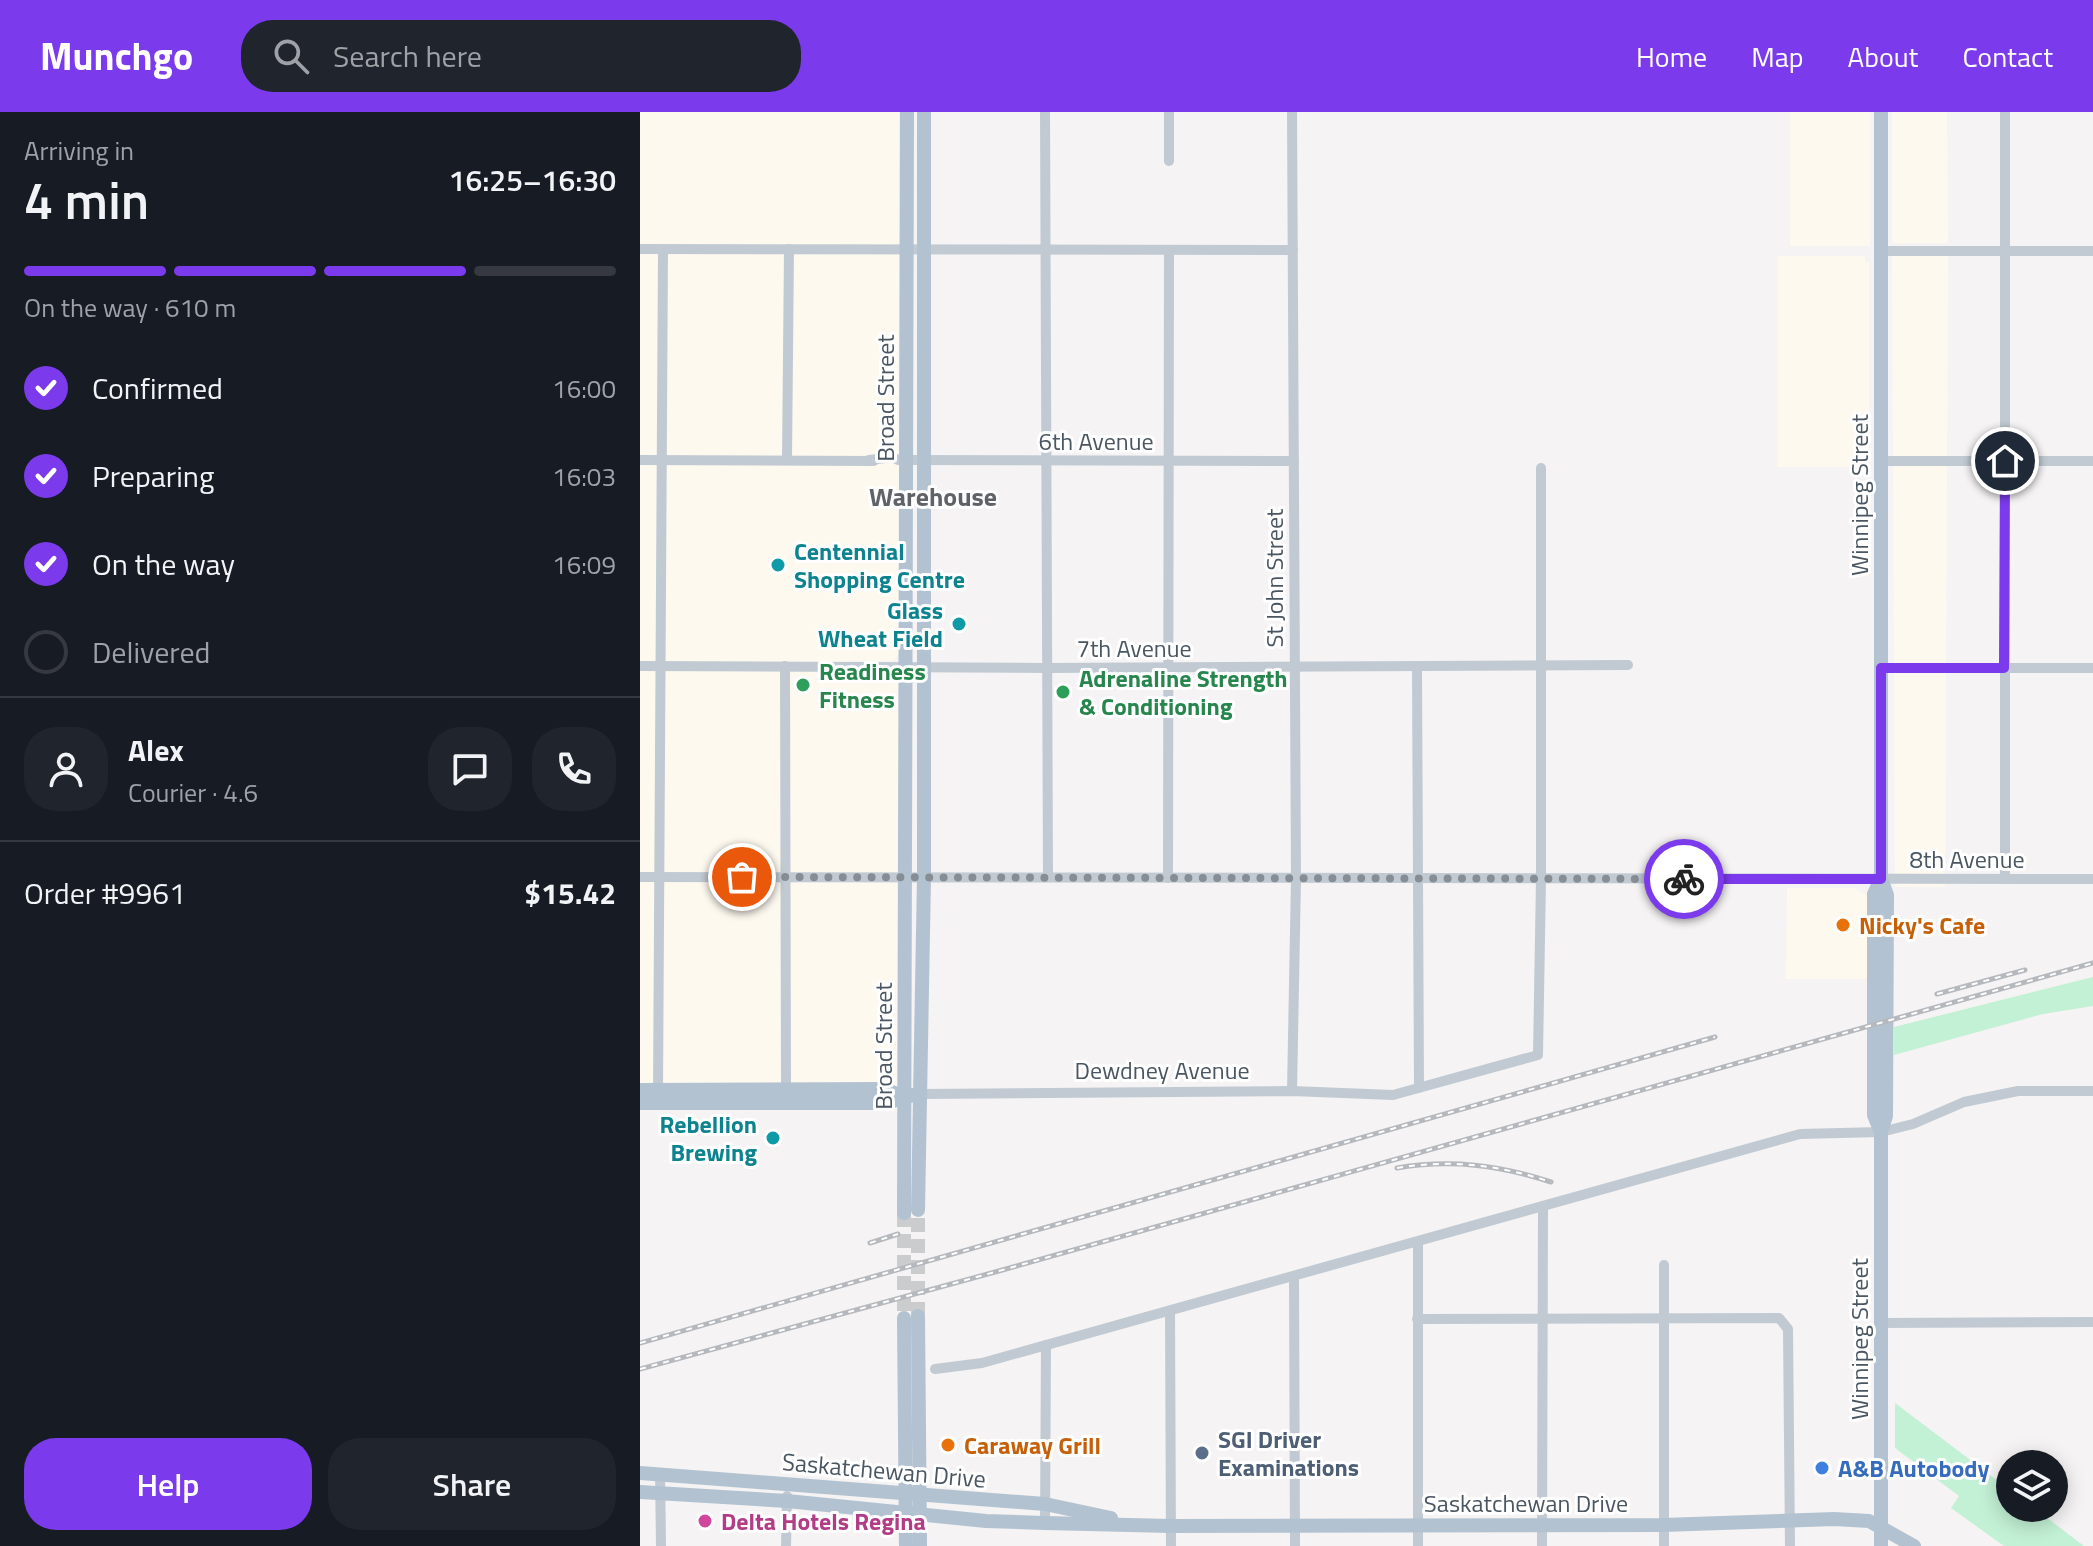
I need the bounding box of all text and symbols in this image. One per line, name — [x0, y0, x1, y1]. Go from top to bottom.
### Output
search box — [241, 20, 801, 92]
text: Munchgo — [40, 27, 193, 85]
text: Search here — [333, 33, 482, 79]
icon: search — [269, 34, 313, 78]
text: Home — [1636, 35, 1707, 78]
text: Map — [1751, 35, 1804, 78]
text: About — [1848, 35, 1918, 78]
text: Contact — [1962, 35, 2053, 78]
text: Arriving in — [24, 131, 134, 170]
text: 16:25–16:30 — [449, 157, 616, 203]
text: 4 min — [24, 160, 149, 239]
text: On the way · 610 m — [24, 288, 236, 327]
street label: Broad Street — [867, 334, 903, 462]
text: Confirmed — [92, 365, 223, 411]
icon: check — [24, 366, 68, 410]
text: 16:00 — [552, 369, 616, 408]
street label: Winnipeg Street — [1841, 414, 1877, 576]
street label: 6th Avenue — [1038, 423, 1154, 459]
pin — [1971, 427, 2039, 495]
icon: home — [1983, 439, 2027, 483]
text: Preparing — [92, 453, 214, 499]
icon: check — [24, 454, 68, 498]
text: 16:03 — [552, 457, 616, 496]
district label: Warehouse — [869, 477, 997, 516]
street label: St John Street — [1256, 508, 1292, 647]
place label: Centennial Shopping Centre — [794, 533, 965, 597]
text: On the way — [92, 541, 235, 587]
icon: check — [24, 542, 68, 586]
text: 16:09 — [552, 545, 616, 584]
marker: Centennial Shopping Centre — [769, 556, 787, 574]
place label: Glass Wheat Field — [818, 592, 943, 656]
marker: Glass Wheat Field — [950, 615, 968, 633]
text: Delivered — [92, 629, 210, 675]
street label: 7th Avenue — [1076, 630, 1192, 666]
place label: Readiness Fitness — [819, 653, 926, 717]
place label: Adrenaline Strength & Conditioning — [1079, 660, 1288, 724]
marker: Readiness Fitness — [794, 676, 812, 694]
marker: Adrenaline Strength & Conditioning — [1054, 683, 1072, 701]
button: person — [24, 727, 108, 811]
text: Alex — [128, 727, 184, 773]
button: chat — [428, 727, 512, 811]
button: phone — [532, 727, 616, 811]
text: Courier · 4.6 — [128, 773, 258, 812]
courier — [1644, 839, 1724, 919]
street label: 8th Avenue — [1909, 841, 2025, 877]
pin — [708, 843, 776, 911]
icon: bag — [720, 855, 764, 899]
icon: bike — [1662, 857, 1706, 901]
text: Order #9961 — [24, 870, 186, 916]
text: $15.42 — [524, 870, 616, 916]
place label: Nicky's Cafe — [1859, 907, 1985, 943]
marker: Nicky's Cafe — [1834, 916, 1852, 934]
street label: Broad Street — [865, 982, 901, 1110]
street label: Dewdney Avenue — [1074, 1052, 1250, 1088]
place label: Rebellion Brewing — [660, 1106, 757, 1170]
marker: Rebellion Brewing — [764, 1129, 782, 1147]
street label: Winnipeg Street — [1841, 1258, 1877, 1420]
place label: SGI Driver Examinations — [1218, 1421, 1359, 1485]
place label: Caraway Grill — [964, 1427, 1101, 1463]
marker: Caraway Grill — [939, 1436, 957, 1454]
button: Help — [24, 1438, 312, 1530]
button: Share — [328, 1438, 616, 1530]
street label: Saskatchewan Drive — [781, 1443, 987, 1497]
marker: SGI Driver Examinations — [1193, 1444, 1211, 1462]
place label: A&B Autobody — [1838, 1450, 1989, 1486]
map controls — [1996, 1450, 2068, 1522]
button: layers — [1996, 1450, 2068, 1522]
marker: A&B Autobody — [1813, 1459, 1831, 1477]
street label: Saskatchewan Drive — [1424, 1485, 1628, 1521]
place label: Delta Hotels Regina — [721, 1503, 926, 1539]
marker: Delta Hotels Regina — [696, 1512, 714, 1530]

